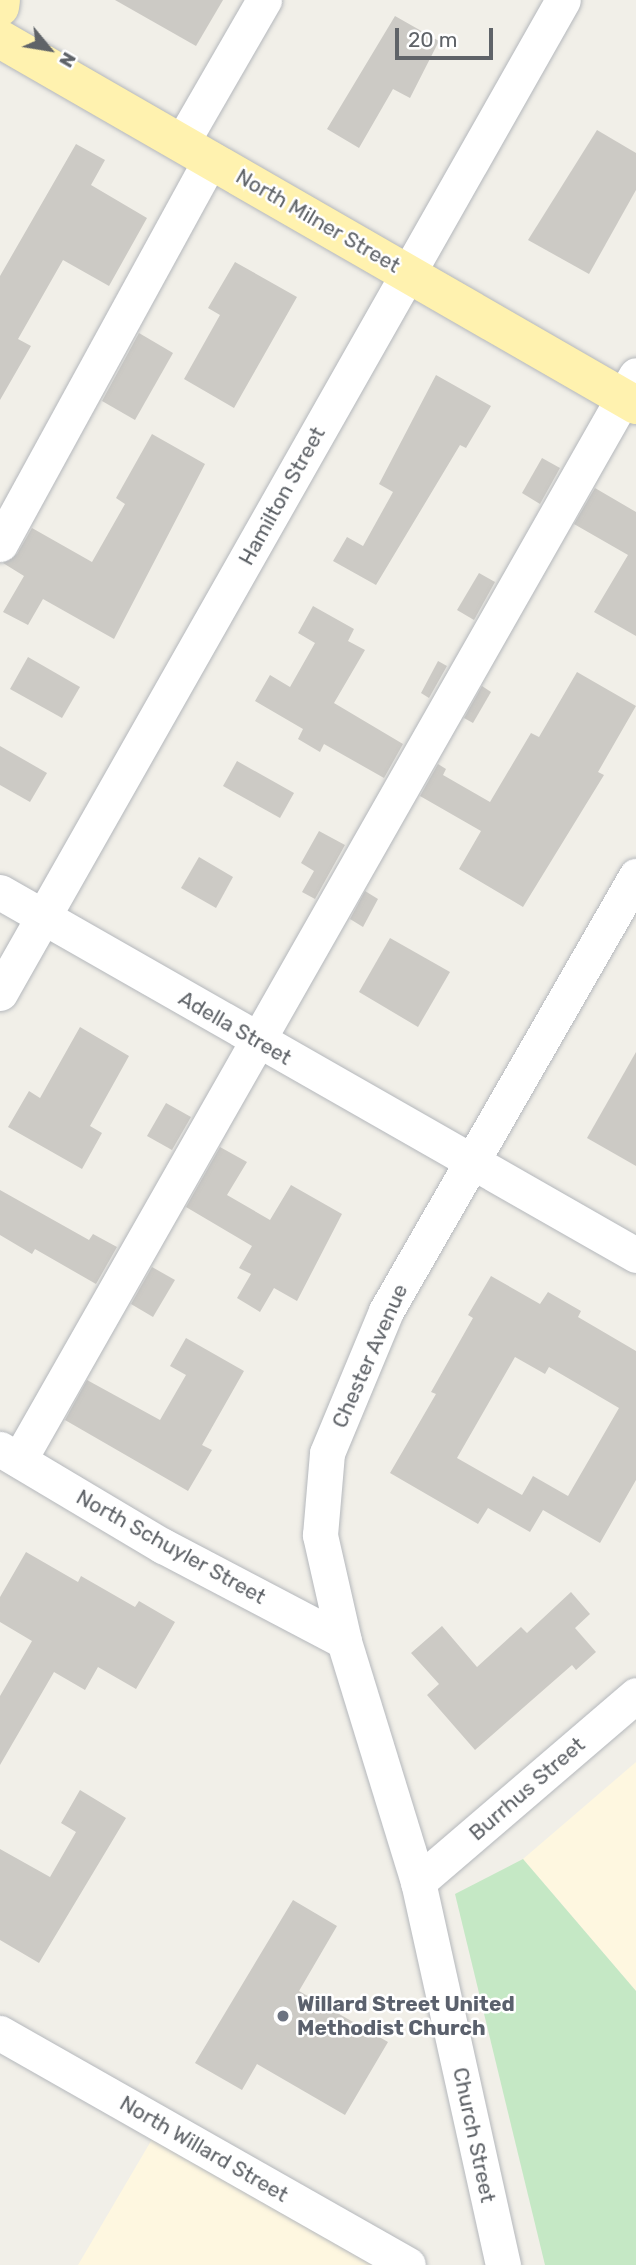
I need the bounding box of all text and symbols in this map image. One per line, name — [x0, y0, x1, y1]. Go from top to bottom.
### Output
north arrow — [14, 14, 84, 84]
scale bar — [398, 14, 496, 58]
text: 20 m — [408, 27, 457, 52]
text: N — [54, 48, 81, 71]
street label: North Milner Street — [231, 164, 405, 278]
street label: Hamilton Street — [234, 422, 330, 570]
street label: Adella Street — [174, 986, 296, 1070]
street label: Chester Avenue — [327, 1280, 413, 1432]
street label: North Schuyler Street — [72, 1484, 270, 1610]
street label: Burrhus Street — [464, 1732, 590, 1846]
place label: Willard Street United Methodist Church — [297, 1991, 515, 2041]
marker: Willard Street United Methodist Church — [275, 2008, 291, 2024]
street label: Church Street — [447, 2065, 501, 2205]
street label: North Willard Street — [115, 2090, 293, 2208]

